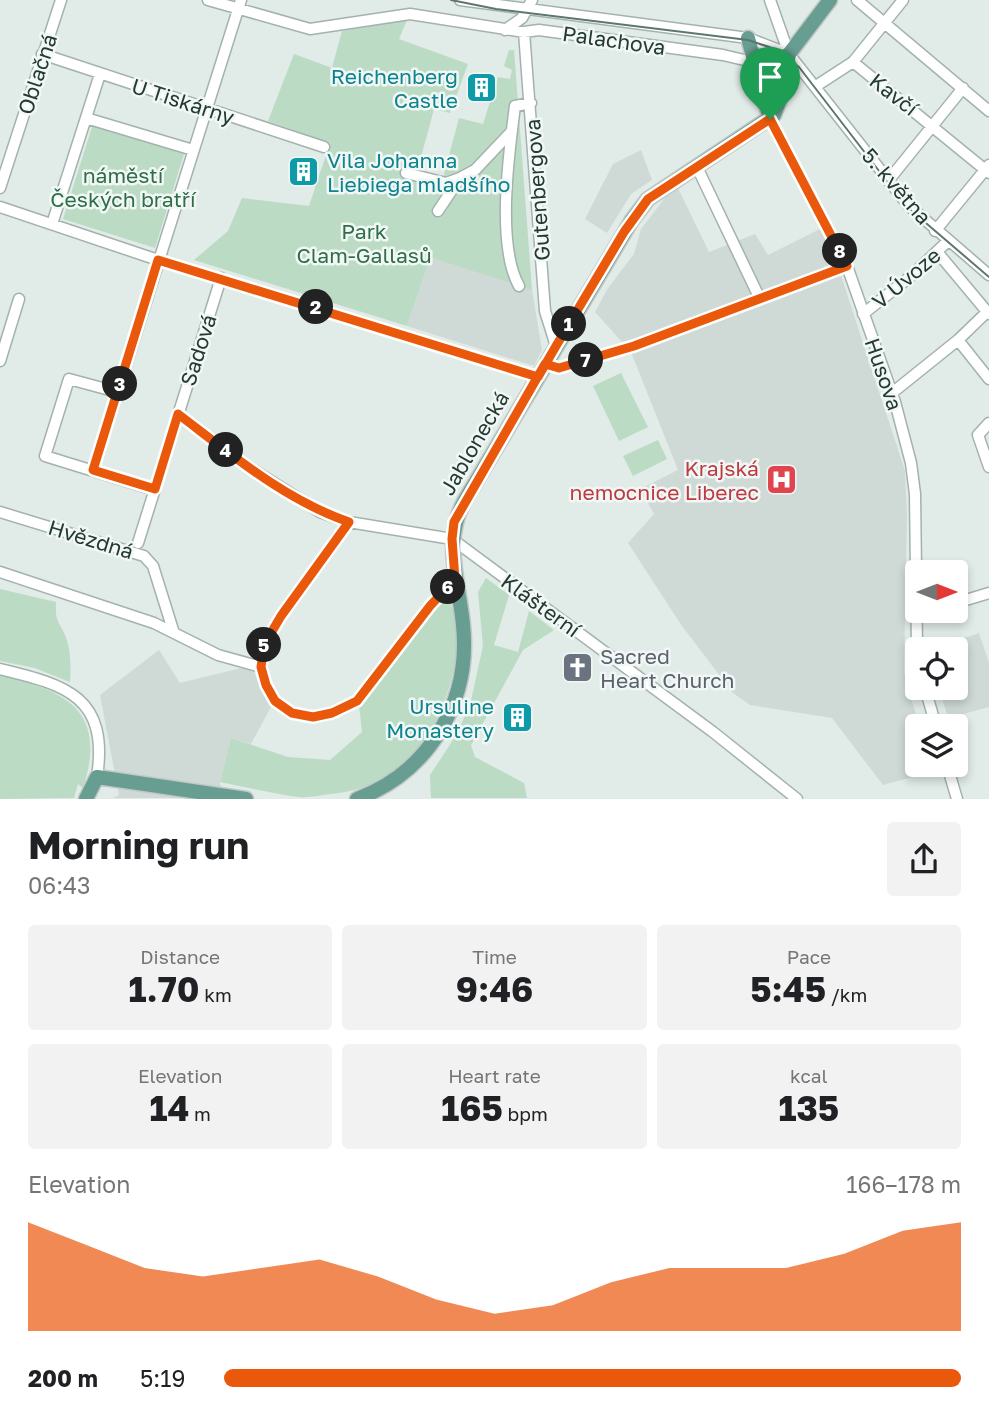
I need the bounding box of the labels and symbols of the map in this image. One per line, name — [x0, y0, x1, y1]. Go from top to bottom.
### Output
street label: Palachova — [561, 20, 667, 60]
street label: Oblačná — [12, 30, 62, 118]
pin — [740, 47, 800, 119]
place label: Reichenberg Castle — [331, 63, 458, 113]
street label: Kavčí — [865, 67, 924, 122]
building icon: Reichenberg Castle — [464, 71, 498, 105]
street label: U Tiskárny — [128, 72, 238, 130]
street label: Gutenbergova — [519, 118, 555, 262]
street label: 5. května — [857, 143, 937, 229]
place label: Vila Johanna Liebiega mladšího — [327, 147, 510, 197]
building icon: Vila Johanna Liebiega mladšího — [287, 155, 321, 189]
park label: náměstí Českých bratří — [50, 162, 197, 212]
park label: Park Clam-Gallasů — [296, 218, 432, 268]
pin: 8 — [822, 233, 858, 268]
street label: V Úvoze — [866, 242, 946, 314]
pin: 2 — [298, 290, 334, 324]
pin: 1 — [552, 306, 586, 342]
street label: Sadová — [174, 311, 222, 389]
street label: Husova — [860, 334, 908, 414]
pin: 7 — [568, 342, 604, 378]
pin: 3 — [102, 366, 138, 402]
street label: Jablonecká — [434, 386, 514, 500]
pin: 4 — [208, 433, 244, 468]
place label: Krajská nemocnice Liberec — [570, 455, 759, 505]
hospital icon: Krajská nemocnice Liberec — [765, 463, 799, 497]
street label: Hvězdná — [45, 514, 137, 564]
north arrow — [905, 560, 968, 623]
street label: Klášterní — [496, 568, 587, 643]
pin: 6 — [430, 570, 466, 604]
pin: 5 — [246, 628, 282, 662]
place label: Sacred Heart Church — [600, 643, 735, 693]
church icon: Sacred Heart Church — [560, 651, 594, 685]
place label: Ursuline Monastery — [386, 693, 494, 743]
building icon: Ursuline Monastery — [500, 701, 534, 735]

